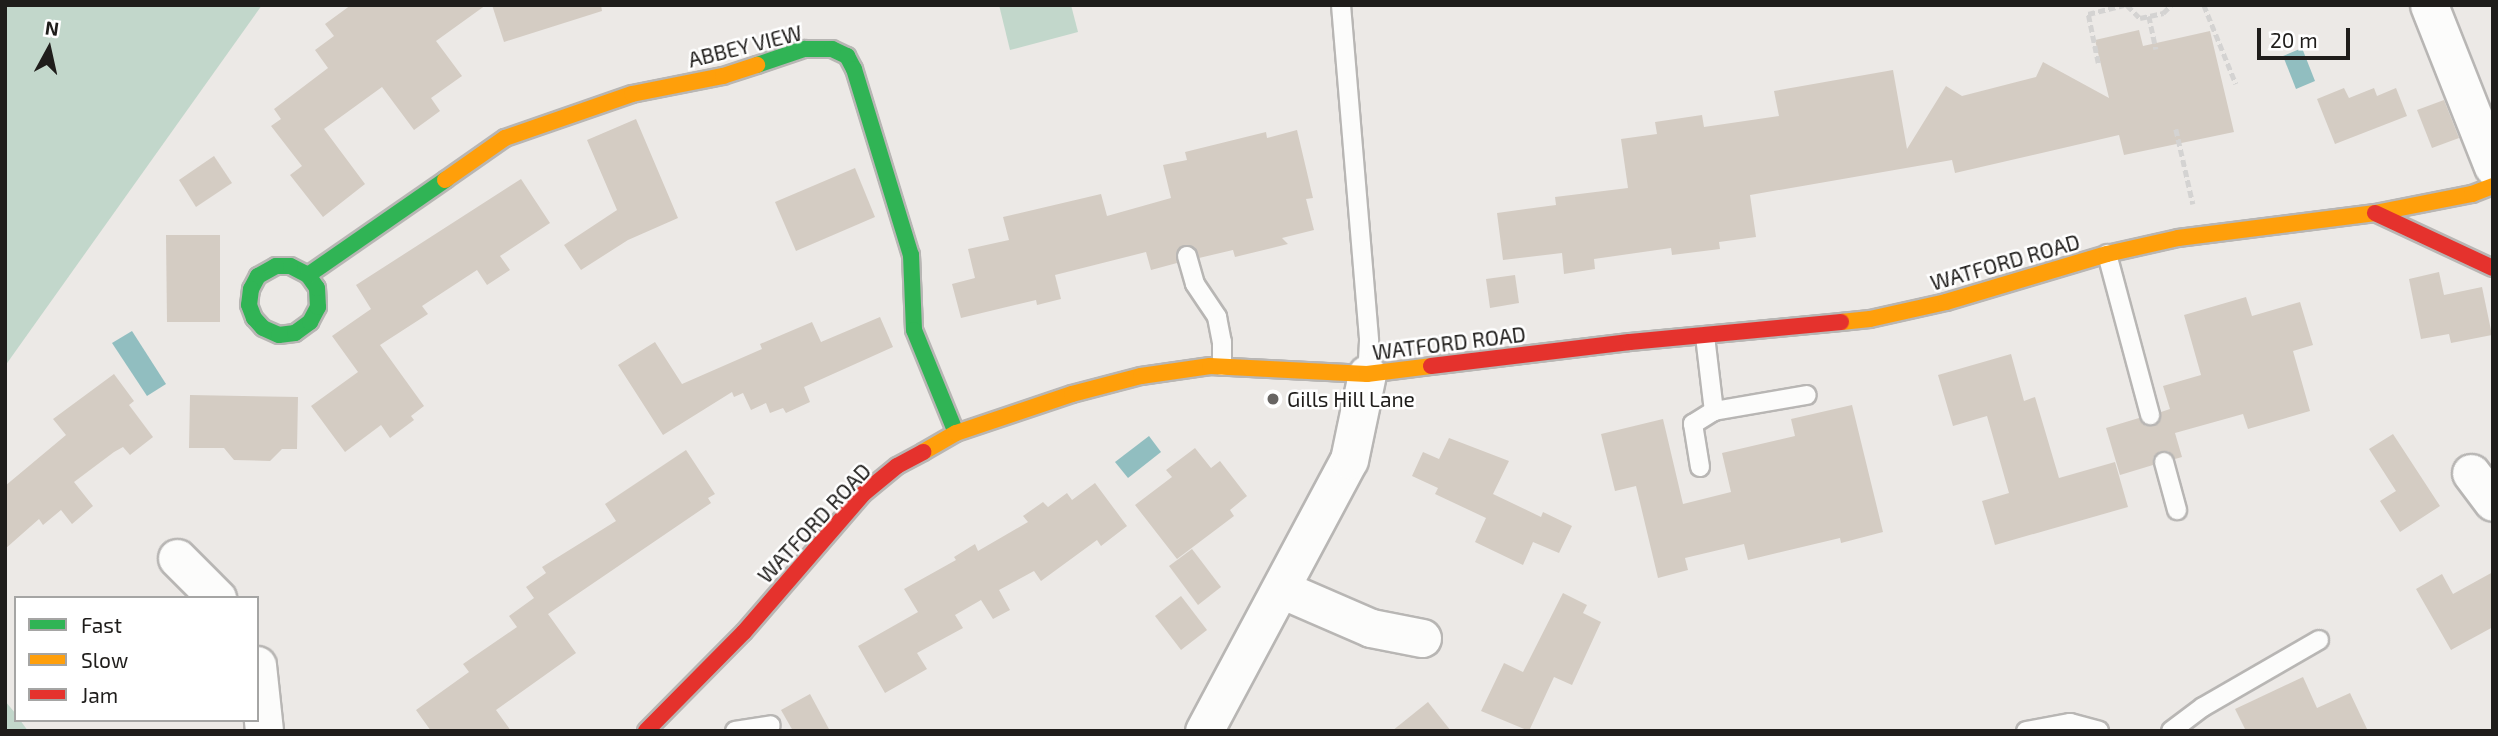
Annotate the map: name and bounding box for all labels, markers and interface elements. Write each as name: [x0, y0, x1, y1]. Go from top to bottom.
north arrow: [14, 14, 84, 84]
scale bar: [2260, 14, 2353, 58]
text: N: [44, 15, 60, 40]
street label: ABBEY VIEW: [685, 20, 805, 72]
text: 20 m: [2270, 27, 2318, 52]
street label: WATFORD ROAD: [1927, 229, 2083, 295]
street label: WATFORD ROAD: [1371, 321, 1527, 365]
place label: Gills Hill Lane: [1287, 386, 1415, 412]
marker: Gills Hill Lane: [1265, 391, 1281, 407]
street label: WATFORD ROAD: [752, 458, 876, 588]
legend: [14, 596, 259, 722]
text: Fast: [81, 612, 122, 637]
text: Slow: [81, 647, 128, 672]
text: Jam: [81, 682, 118, 707]

